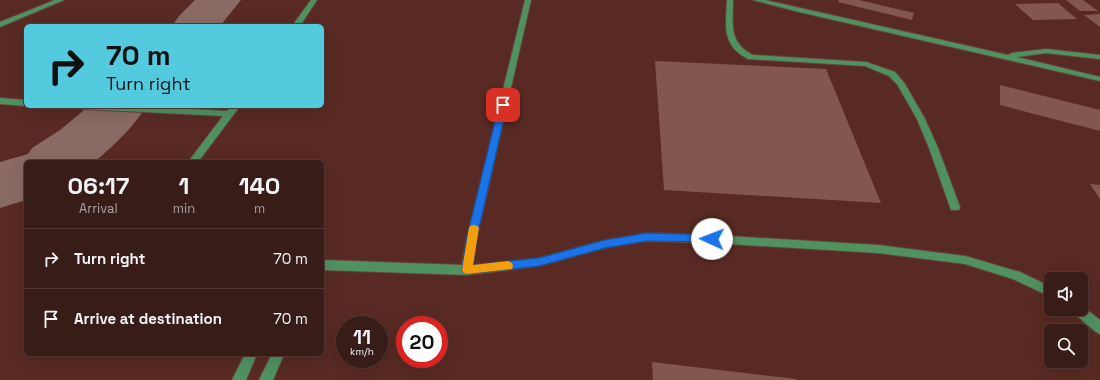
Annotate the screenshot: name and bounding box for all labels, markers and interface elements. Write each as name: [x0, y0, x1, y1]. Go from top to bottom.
text: 70 m: [106, 37, 171, 73]
icon: right: [40, 40, 92, 92]
text: Turn right: [106, 72, 190, 95]
pin: [486, 88, 520, 122]
icon: arrive: [492, 94, 514, 116]
text: 06:17: [68, 170, 129, 201]
text: 1: [179, 170, 189, 201]
text: 140: [239, 170, 280, 201]
text: Arrival: [79, 200, 118, 217]
text: min: [173, 200, 195, 217]
text: m: [254, 200, 265, 217]
position arrow: [691, 218, 733, 260]
icon: right: [40, 248, 62, 270]
text: Turn right: [74, 249, 145, 268]
text: 70 m: [273, 249, 308, 268]
map controls: [1044, 272, 1088, 368]
button: sound: [1044, 272, 1088, 316]
icon: arrive: [40, 308, 62, 330]
text: Arrive at destination: [74, 309, 222, 328]
text: 70 m: [273, 309, 308, 328]
speed limit sign: 20: [396, 316, 448, 368]
text: 11: [353, 324, 371, 350]
button: search: [1044, 324, 1088, 368]
text: km/h: [350, 345, 374, 358]

